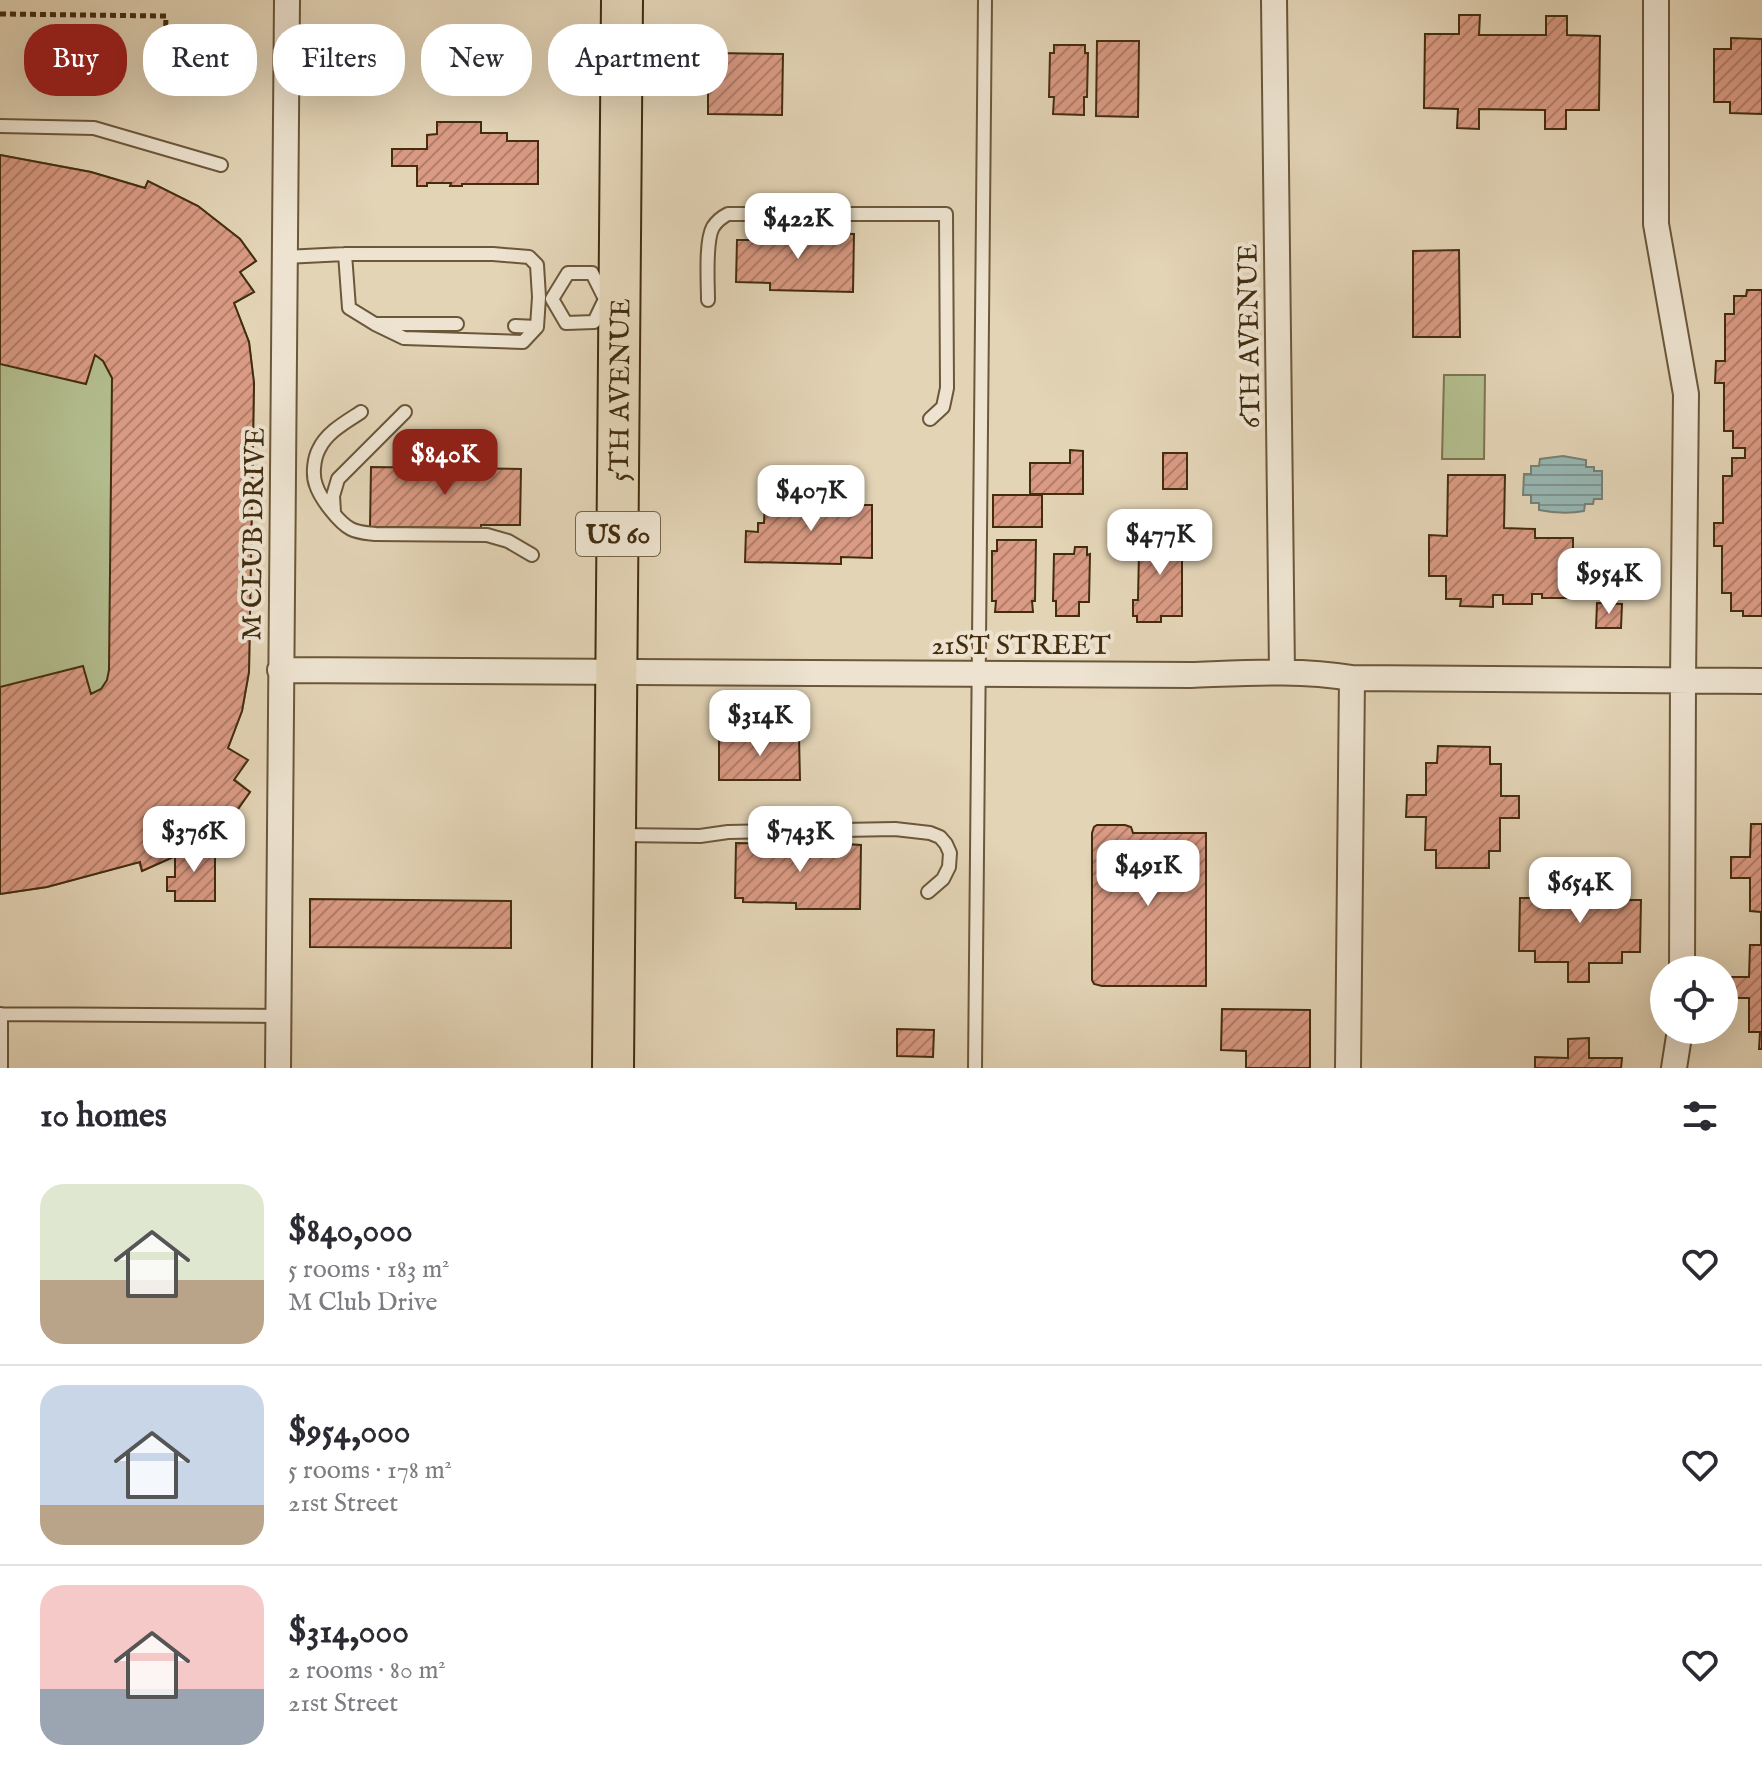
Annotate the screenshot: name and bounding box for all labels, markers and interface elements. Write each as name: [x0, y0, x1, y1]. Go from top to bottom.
chip: Buy: [24, 24, 127, 96]
chip: Rent: [143, 24, 257, 96]
chip: Filters: [273, 24, 405, 96]
chip: New: [421, 24, 532, 96]
chip: Apartment: [548, 24, 728, 96]
pin: $422K: [742, 193, 854, 261]
text: $422K: [763, 202, 833, 235]
street label: 6TH AVENUE: [1231, 243, 1270, 429]
street label: 5TH AVENUE: [603, 298, 639, 482]
street label: M CLUB DRIVE: [235, 427, 274, 641]
pin: $840K: [389, 429, 501, 497]
text: $840K: [411, 438, 479, 471]
pin: $407K: [755, 465, 867, 533]
text: $407K: [776, 474, 846, 507]
pin: $477K: [1104, 509, 1216, 577]
road number: US 60: [576, 512, 660, 556]
text: $477K: [1125, 518, 1195, 551]
pin: $954K: [1553, 548, 1665, 616]
text: $954K: [1576, 557, 1642, 590]
street label: 21ST STREET: [931, 629, 1111, 664]
pin: $314K: [704, 690, 816, 758]
text: $314K: [727, 699, 793, 732]
pin: $376K: [138, 806, 250, 874]
pin: $743K: [744, 806, 856, 874]
text: $376K: [161, 815, 227, 848]
text: $743K: [766, 815, 834, 848]
pin: $491K: [1092, 840, 1204, 908]
text: $491K: [1115, 849, 1181, 882]
pin: $654K: [1524, 857, 1636, 925]
text: $654K: [1547, 866, 1613, 899]
map controls: [1650, 956, 1738, 1044]
button: locate: [1650, 956, 1738, 1044]
icon: filters: [1678, 1094, 1722, 1138]
text: 10 homes: [40, 1095, 167, 1138]
text: $840,000: [288, 1210, 413, 1253]
icon: home: [104, 1216, 200, 1312]
icon: heart: [1678, 1242, 1722, 1286]
text: 5 rooms · 183 m²: [288, 1253, 450, 1286]
text: M Club Drive: [288, 1286, 437, 1319]
text: $954,000: [288, 1411, 411, 1454]
icon: home: [104, 1417, 200, 1513]
icon: heart: [1678, 1443, 1722, 1487]
text: 5 rooms · 178 m²: [288, 1454, 452, 1487]
text: 21st Street: [288, 1487, 398, 1520]
text: $314,000: [288, 1611, 409, 1654]
icon: home: [104, 1617, 200, 1713]
icon: heart: [1678, 1643, 1722, 1687]
text: 2 rooms · 80 m²: [288, 1654, 446, 1687]
text: 21st Street: [288, 1687, 398, 1720]

